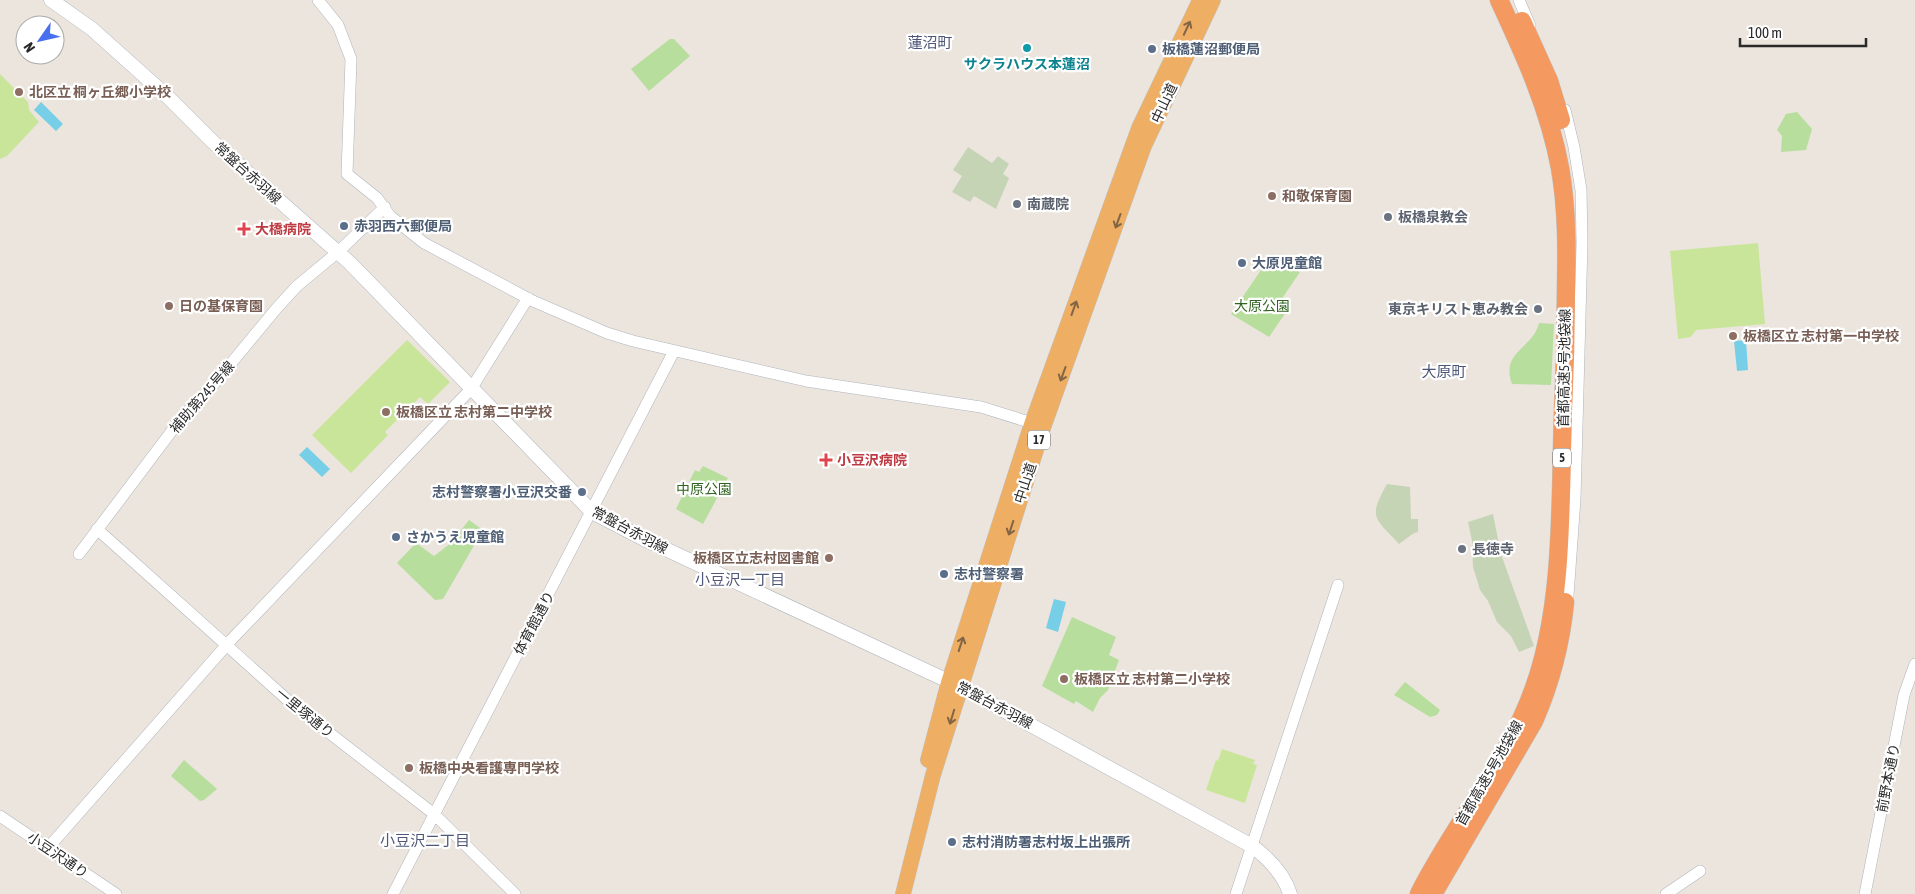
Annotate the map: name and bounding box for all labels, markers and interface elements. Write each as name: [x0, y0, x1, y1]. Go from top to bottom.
north arrow: [15, 15, 65, 65]
scale bar: [1740, 15, 1866, 47]
one-way arrow: [1183, 21, 1192, 36]
text: 100 m: [1748, 24, 1782, 41]
district label: 蓮沼町: [907, 34, 953, 51]
text: N: [20, 39, 38, 55]
place label: 板橋蓮沼郵便局: [1162, 41, 1260, 57]
marker: サクラハウス本蓮沼: [1021, 42, 1033, 54]
marker: 板橋蓮沼郵便局: [1146, 43, 1158, 55]
place label: サクラハウス本蓮沼: [964, 56, 1090, 72]
street label: 中山道: [1148, 81, 1180, 125]
place label: 北区立 桐ヶ丘郷小学校: [29, 84, 171, 100]
marker: 北区立 桐ヶ丘郷小学校: [13, 86, 25, 98]
street label: 常盤台赤羽線: [211, 139, 285, 207]
place label: 和敬保育園: [1282, 188, 1352, 204]
marker: 和敬保育園: [1266, 190, 1278, 202]
place label: 南蔵院: [1027, 196, 1069, 212]
marker: 南蔵院: [1011, 198, 1023, 210]
place label: 板橋泉教会: [1398, 209, 1468, 225]
marker: 板橋泉教会: [1382, 211, 1394, 223]
one-way arrow: [1113, 213, 1122, 228]
place label: 赤羽西六郵便局: [354, 218, 452, 234]
marker: 赤羽西六郵便局: [338, 220, 350, 232]
place label: 大橋病院: [255, 221, 311, 237]
marker: 大橋病院: [237, 222, 251, 236]
place label: 大原児童館: [1252, 255, 1322, 271]
marker: 大原児童館: [1236, 257, 1248, 269]
place label: 日の基保育園: [179, 298, 263, 314]
park label: 大原公園: [1234, 298, 1290, 314]
marker: 日の基保育園: [163, 300, 175, 312]
one-way arrow: [1070, 301, 1079, 316]
place label: 東京キリスト恵み教会: [1388, 301, 1528, 317]
marker: 東京キリスト恵み教会: [1532, 303, 1544, 315]
street label: 首都高速5号池袋線: [1555, 309, 1573, 427]
place label: 板橋区立 志村第一中学校: [1743, 328, 1899, 344]
marker: 板橋区立 志村第一中学校: [1727, 330, 1739, 342]
street label: 補助第245号線: [167, 358, 237, 436]
district label: 大原町: [1421, 363, 1467, 380]
one-way arrow: [1058, 366, 1067, 381]
place label: 板橋区立 志村第二中学校: [396, 404, 552, 420]
marker: 板橋区立 志村第二中学校: [380, 406, 392, 418]
road number: 17: [1028, 430, 1050, 450]
road number: 5: [1553, 448, 1571, 468]
place label: 小豆沢病院: [837, 452, 907, 468]
marker: 小豆沢病院: [819, 453, 833, 467]
street label: 中山道: [1011, 461, 1039, 505]
park label: 中原公園: [676, 481, 732, 497]
place label: 志村警察署小豆沢交番: [432, 484, 572, 500]
marker: 志村警察署小豆沢交番: [576, 486, 588, 498]
street label: 常盤台赤羽線: [589, 503, 671, 557]
one-way arrow: [1005, 520, 1015, 536]
place label: さかうえ児童館: [406, 529, 504, 545]
marker: さかうえ児童館: [390, 531, 402, 543]
place label: 長徳寺: [1472, 541, 1514, 557]
marker: 長徳寺: [1456, 543, 1468, 555]
place label: 板橋区立志村図書館: [693, 550, 819, 566]
marker: 板橋区立志村図書館: [823, 552, 835, 564]
place label: 志村警察署: [954, 566, 1024, 582]
marker: 志村警察署: [938, 568, 950, 580]
district label: 小豆沢一丁目: [695, 571, 785, 588]
street label: 体育館通り: [511, 588, 557, 658]
one-way arrow: [956, 637, 966, 653]
place label: 板橋区立 志村第二小学校: [1074, 671, 1230, 687]
marker: 板橋区立 志村第二小学校: [1058, 673, 1070, 685]
street label: 常盤台赤羽線: [954, 678, 1036, 732]
street label: 一里塚通り: [273, 685, 337, 741]
one-way arrow: [946, 708, 956, 724]
street label: 首都高速5号池袋線: [1452, 718, 1526, 828]
street label: 前野本通り: [1873, 742, 1903, 814]
place label: 板橋中央看護専門学校: [419, 760, 559, 776]
marker: 板橋中央看護専門学校: [403, 762, 415, 774]
street label: 小豆沢通り: [25, 829, 91, 881]
district label: 小豆沢二丁目: [380, 832, 470, 849]
place label: 志村消防署志村坂上出張所: [962, 834, 1130, 850]
marker: 志村消防署志村坂上出張所: [946, 836, 958, 848]

